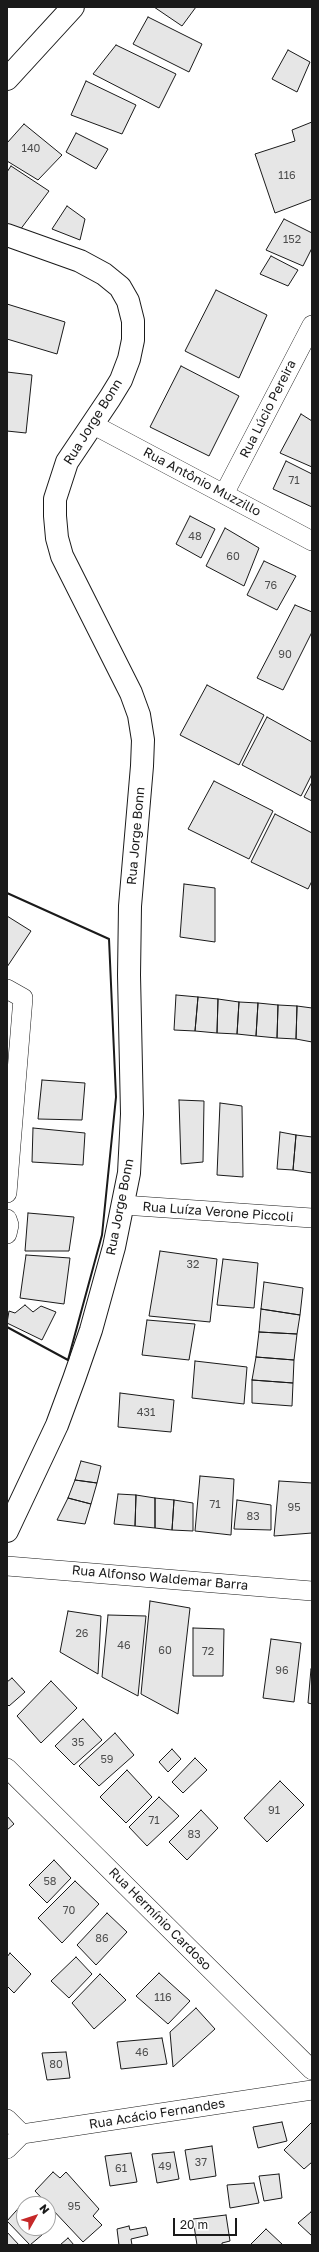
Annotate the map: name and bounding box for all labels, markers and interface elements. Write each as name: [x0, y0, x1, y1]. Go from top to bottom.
house number: 140: [22, 142, 40, 156]
house number: 116: [278, 169, 296, 183]
house number: 152: [283, 233, 301, 247]
street label: Rua Lúcio Pereira: [237, 357, 299, 461]
street label: Rua Jorge Bonn: [60, 376, 126, 468]
street label: Rua Antônio Muzzillo: [140, 444, 264, 520]
house number: 71: [288, 474, 300, 488]
house number: 48: [188, 530, 202, 544]
house number: 60: [226, 550, 240, 564]
house number: 76: [265, 579, 277, 593]
house number: 90: [278, 648, 292, 662]
street label: Rua Jorge Bonn: [124, 786, 148, 886]
street label: Rua Jorge Bonn: [103, 1157, 137, 1257]
street label: Rua Luíza Verone Piccoli: [142, 1199, 294, 1225]
house number: 32: [187, 1258, 199, 1272]
house number: 431: [137, 1406, 155, 1420]
house number: 71: [209, 1498, 221, 1512]
house number: 95: [287, 1501, 301, 1515]
house number: 83: [246, 1510, 260, 1524]
street label: Rua Alfonso Waldemar Barra: [71, 1563, 249, 1593]
house number: 26: [75, 1627, 89, 1641]
house number: 46: [117, 1639, 131, 1653]
house number: 60: [158, 1644, 172, 1658]
house number: 72: [202, 1645, 214, 1659]
house number: 96: [275, 1664, 289, 1678]
house number: 35: [72, 1736, 84, 1750]
house number: 59: [100, 1753, 114, 1767]
house number: 91: [268, 1804, 280, 1818]
house number: 71: [148, 1814, 160, 1828]
house number: 83: [187, 1828, 201, 1842]
street label: Rua Hermínio Cardoso: [105, 1864, 215, 1974]
house number: 58: [43, 1875, 57, 1889]
house number: 70: [63, 1904, 75, 1918]
house number: 86: [95, 1932, 109, 1946]
house number: 116: [154, 1991, 172, 2005]
house number: 46: [135, 2046, 149, 2060]
house number: 80: [49, 2058, 63, 2072]
street label: Rua Acácio Fernandes: [88, 2096, 226, 2132]
house number: 37: [195, 2156, 207, 2170]
house number: 49: [158, 2160, 172, 2174]
house number: 61: [115, 2162, 127, 2176]
north arrow: [16, 2196, 56, 2236]
house number: 95: [67, 2200, 81, 2214]
text: N: [37, 2201, 53, 2216]
scale bar: [175, 2210, 239, 2236]
text: 20 m: [180, 2217, 208, 2232]

